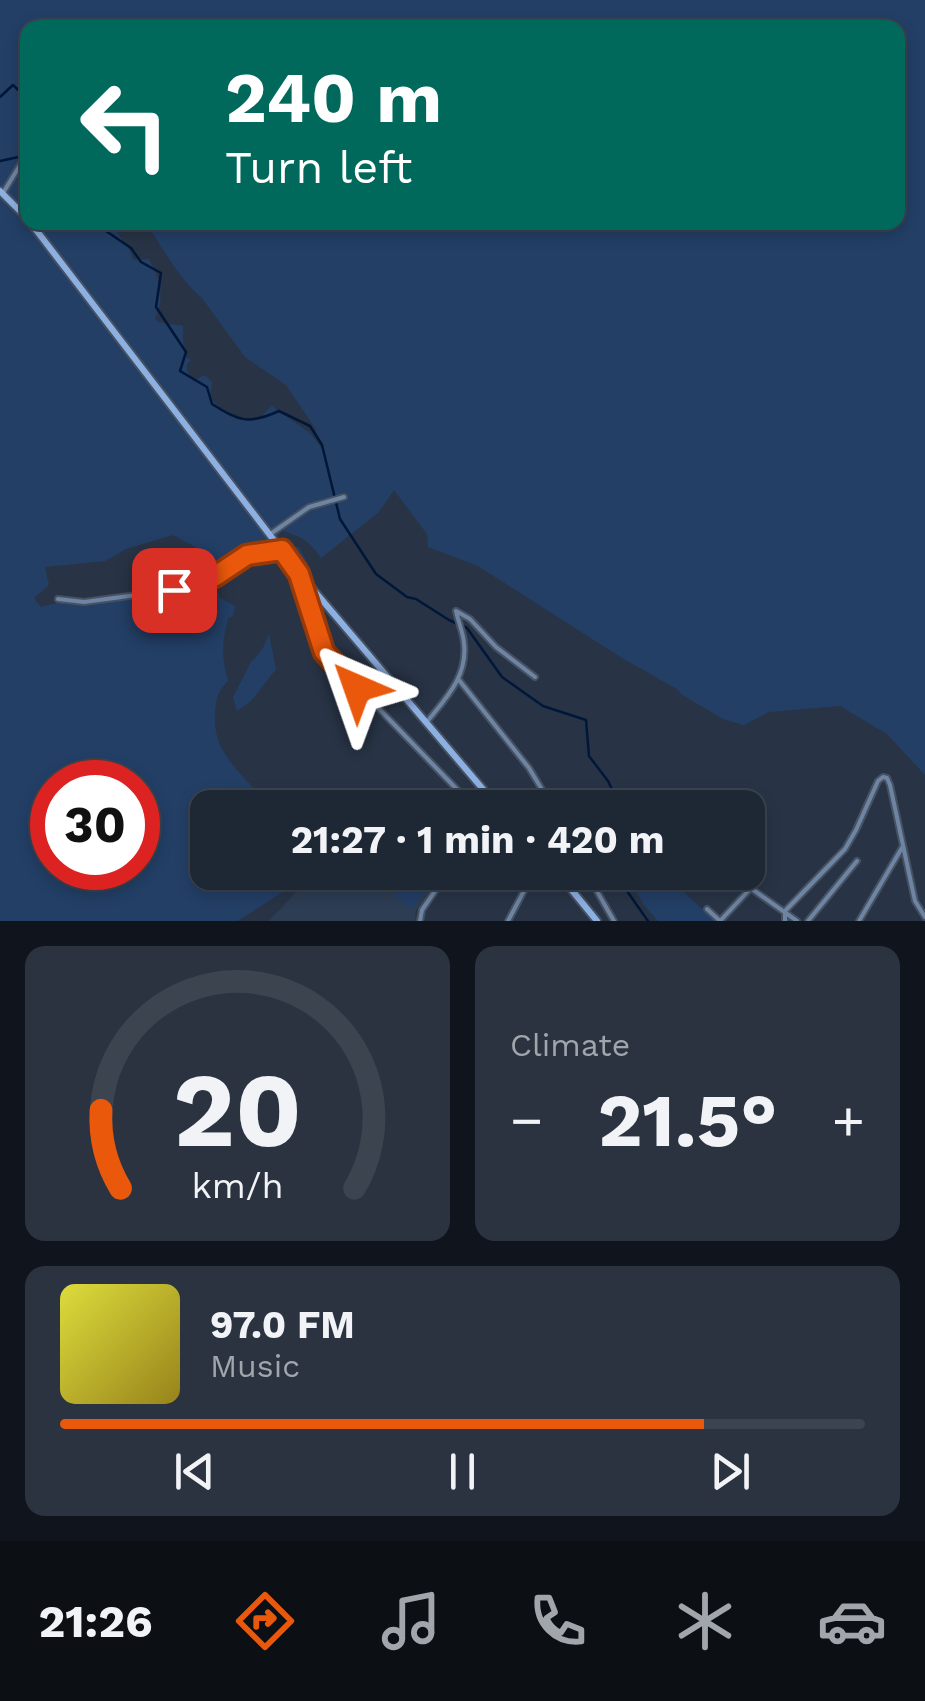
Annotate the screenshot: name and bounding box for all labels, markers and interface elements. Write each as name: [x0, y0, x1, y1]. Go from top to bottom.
text: 240 m: [225, 57, 442, 139]
icon: left: [60, 60, 190, 190]
text: Turn left: [225, 141, 412, 194]
pin: [132, 548, 217, 633]
icon: arrive: [147, 563, 202, 618]
position arrow: [305, 636, 409, 740]
speed limit sign: 30: [30, 760, 160, 890]
text: 21:27 · 1 min · 420 m: [290, 818, 665, 862]
text: Climate: [510, 1026, 630, 1064]
text: 20: [173, 1049, 302, 1171]
text: 21.5°: [598, 1076, 777, 1164]
text: −: [510, 1088, 543, 1152]
text: +: [832, 1088, 865, 1152]
text: km/h: [191, 1165, 284, 1207]
text: 97.0 FM: [210, 1303, 355, 1347]
text: Music: [210, 1347, 300, 1385]
icon: previous: [167, 1444, 222, 1499]
icon: pause: [435, 1444, 490, 1499]
icon: next: [703, 1444, 758, 1499]
icon: directions: [230, 1586, 300, 1656]
icon: music: [376, 1586, 446, 1656]
icon: phone: [523, 1586, 593, 1656]
icon: climate: [670, 1586, 740, 1656]
icon: car: [817, 1586, 887, 1656]
text: 21:26: [38, 1595, 153, 1648]

